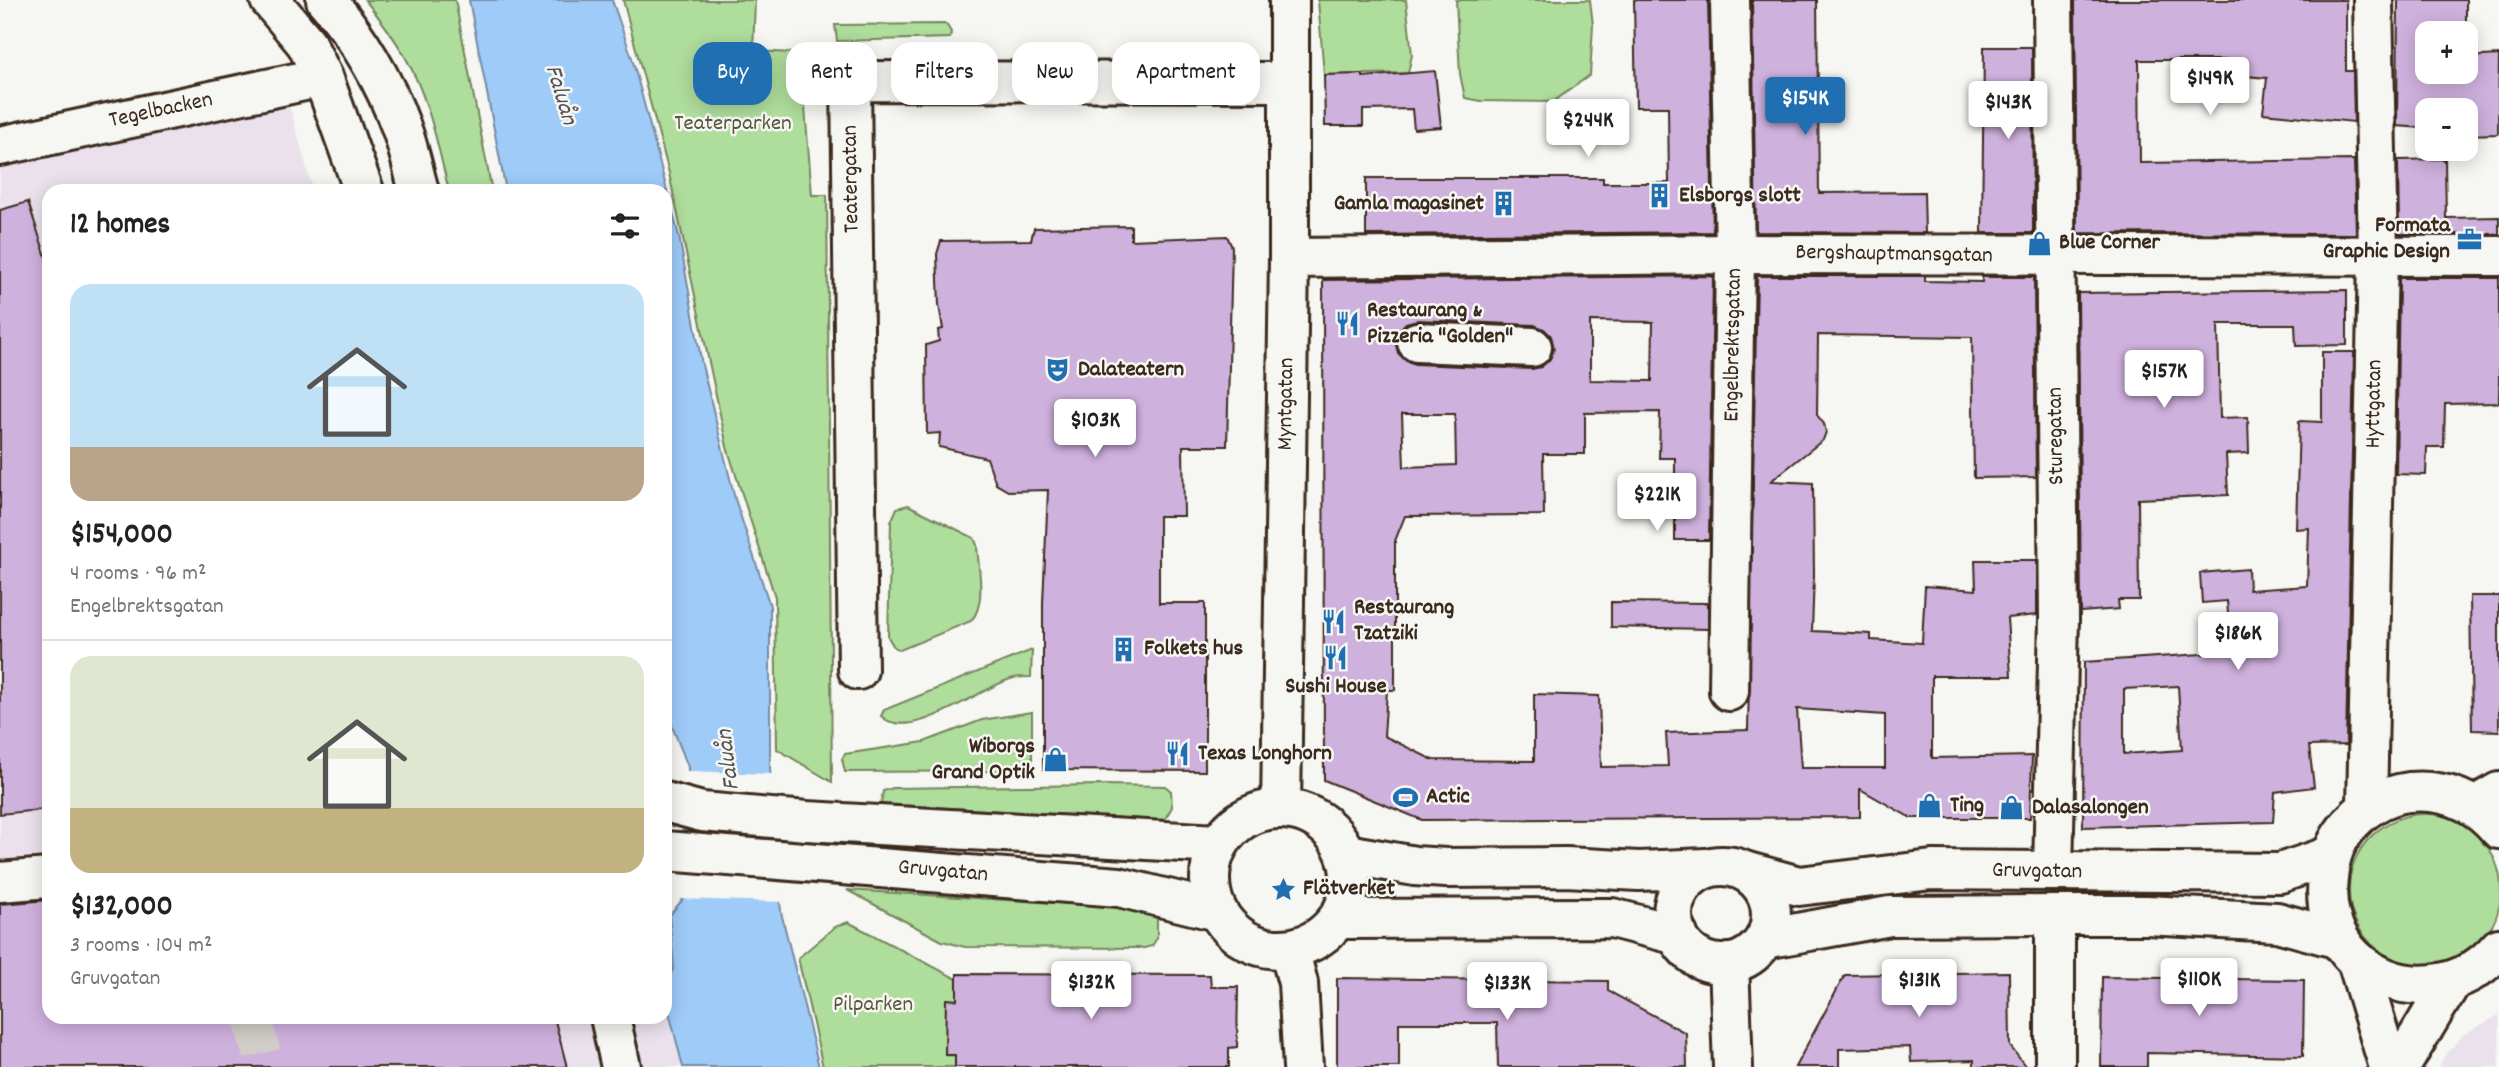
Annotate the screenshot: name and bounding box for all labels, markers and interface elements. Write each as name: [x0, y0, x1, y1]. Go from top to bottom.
map controls: [2415, 21, 2478, 161]
button: +: [2415, 21, 2478, 84]
chip: Buy: [693, 42, 772, 105]
chip: Rent: [786, 42, 877, 105]
chip: Filters: [891, 42, 998, 105]
chip: New: [1012, 42, 1098, 105]
chip: Apartment: [1112, 42, 1260, 105]
pin: $149K: [2161, 58, 2259, 117]
water label: Faluån: [535, 61, 585, 130]
text: $149K: [2186, 63, 2234, 96]
pin: $154K: [1756, 78, 1854, 137]
pin: $143K: [1959, 82, 2057, 141]
text: $154K: [1781, 83, 1829, 116]
street label: Tegelbacken: [106, 84, 216, 138]
text: $143K: [1984, 87, 2032, 120]
button: −: [2415, 98, 2478, 161]
pin: $244K: [1539, 100, 1637, 159]
text: $244K: [1562, 105, 1614, 138]
park label: Teaterparken: [674, 108, 792, 141]
street label: Teatergatan: [835, 125, 869, 233]
place label: Elsborgs slott: [1679, 180, 1801, 213]
building icon: Elsborgs slott: [1645, 182, 1673, 210]
place label: Gamla magasinet: [1334, 188, 1485, 221]
building icon: Gamla magasinet: [1490, 190, 1518, 218]
text: 12 homes: [70, 205, 170, 248]
icon: filters: [606, 207, 644, 245]
place label: Formata Graphic Design: [2323, 210, 2451, 269]
office icon: Formata Graphic Design: [2456, 225, 2484, 253]
place label: Blue Corner: [2059, 227, 2161, 260]
shop icon: Blue Corner: [2025, 229, 2053, 257]
street label: Bergshauptmansgatan: [1795, 237, 1993, 273]
street label: Engelbrektsgatan: [1716, 268, 1752, 422]
place label: Restaurang & Pizzeria "Golden": [1367, 295, 1513, 354]
restaurant icon: Restaurang & Pizzeria "Golden": [1333, 310, 1361, 338]
icon: home: [294, 329, 420, 455]
pin: $157K: [2115, 350, 2213, 410]
place label: Dalateatern: [1078, 354, 1184, 387]
theatre icon: Dalateatern: [1044, 356, 1072, 384]
text: $157K: [2141, 356, 2187, 389]
street label: Myntgatan: [1270, 357, 1304, 451]
street label: Hyttgatan: [2358, 359, 2392, 449]
street label: Sturegatan: [2040, 387, 2074, 485]
pin: $103K: [1046, 400, 1144, 459]
text: $103K: [1070, 405, 1120, 438]
pin: $221K: [1608, 474, 1706, 533]
text: $221K: [1633, 479, 1681, 512]
text: $154,000: [70, 515, 173, 558]
text: 4 rooms · 96 m²: [70, 558, 206, 591]
text: Engelbrektsgatan: [70, 591, 224, 624]
place label: Restaurang Tzatziki: [1354, 592, 1454, 651]
restaurant icon: Restaurang Tzatziki: [1320, 607, 1348, 635]
pin: $186K: [2189, 612, 2287, 672]
text: $186K: [2214, 618, 2262, 651]
place label: Folkets hus: [1144, 633, 1243, 666]
building icon: Folkets hus: [1110, 635, 1138, 663]
restaurant icon: Sushi House: [1322, 643, 1350, 671]
place label: Sushi House: [1285, 671, 1387, 704]
icon: home: [294, 701, 420, 827]
water label: Faluån: [708, 727, 750, 792]
place label: Wiborgs Grand Optik: [931, 731, 1036, 790]
place label: Texas Longhorn: [1198, 738, 1332, 771]
restaurant icon: Texas Longhorn: [1164, 740, 1192, 768]
shop icon: Wiborgs Grand Optik: [1041, 746, 1069, 774]
place label: Actic: [1426, 781, 1470, 814]
sports icon: Actic: [1392, 783, 1420, 811]
place label: Ting: [1950, 790, 1984, 823]
shop icon: Ting: [1916, 792, 1944, 820]
place label: Dalasalongen: [2032, 792, 2149, 825]
shop icon: Dalasalongen: [1998, 794, 2026, 822]
street label: Gruvgatan: [897, 852, 989, 892]
street label: Gruvgatan: [1992, 855, 2082, 889]
place label: Flätverket: [1303, 873, 1395, 906]
place icon: Flätverket: [1269, 875, 1297, 903]
text: $132,000: [70, 887, 173, 930]
text: 3 rooms · 104 m²: [70, 930, 212, 963]
pin: $110K: [2150, 958, 2248, 1018]
pin: $131K: [1870, 960, 1968, 1019]
pin: $132K: [1042, 962, 1140, 1021]
pin: $133K: [1458, 962, 1556, 1022]
text: Gruvgatan: [70, 963, 160, 996]
text: $110K: [2177, 964, 2221, 997]
text: $131K: [1898, 965, 1940, 998]
text: $132K: [1067, 967, 1115, 1000]
text: $133K: [1483, 968, 1531, 1001]
park label: Pilparken: [833, 989, 913, 1022]

